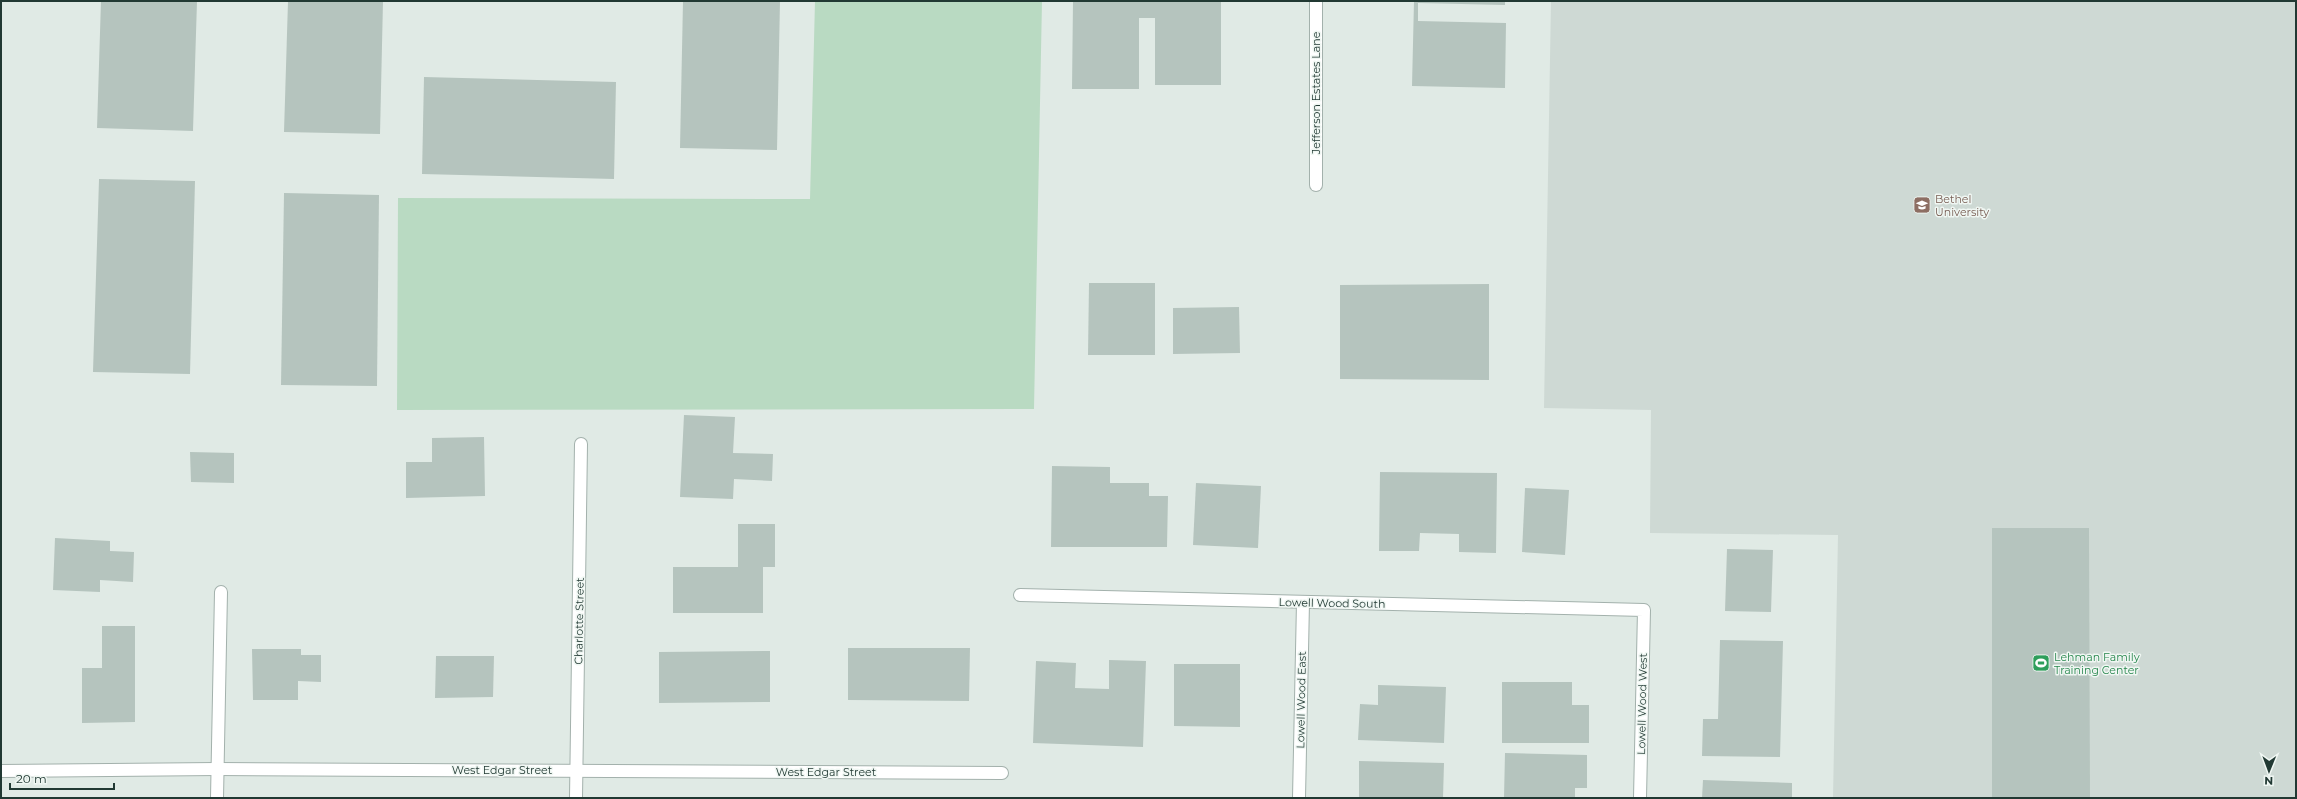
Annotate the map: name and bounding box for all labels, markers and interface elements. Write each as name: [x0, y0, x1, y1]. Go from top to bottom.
street label: Jefferson Estates Lane: [1309, 31, 1323, 155]
place label: Bethel University: [1935, 192, 1989, 219]
school or university icon: Bethel University: [1912, 195, 1932, 215]
street label: Charlotte Street: [571, 577, 587, 665]
street label: Lowell Wood South: [1278, 595, 1386, 611]
place label: Lehman Family Training Center: [2054, 650, 2140, 677]
street label: Lowell Wood East: [1293, 651, 1309, 749]
street label: Lowell Wood West: [1634, 652, 1650, 755]
sports icon: Lehman Family Training Center: [2031, 653, 2051, 673]
north arrow: [2249, 751, 2289, 791]
street label: West Edgar Street: [452, 763, 553, 777]
scale bar: [10, 765, 114, 791]
street label: West Edgar Street: [776, 765, 877, 779]
text: 20 m: [16, 771, 47, 786]
text: N: [2264, 774, 2273, 788]

